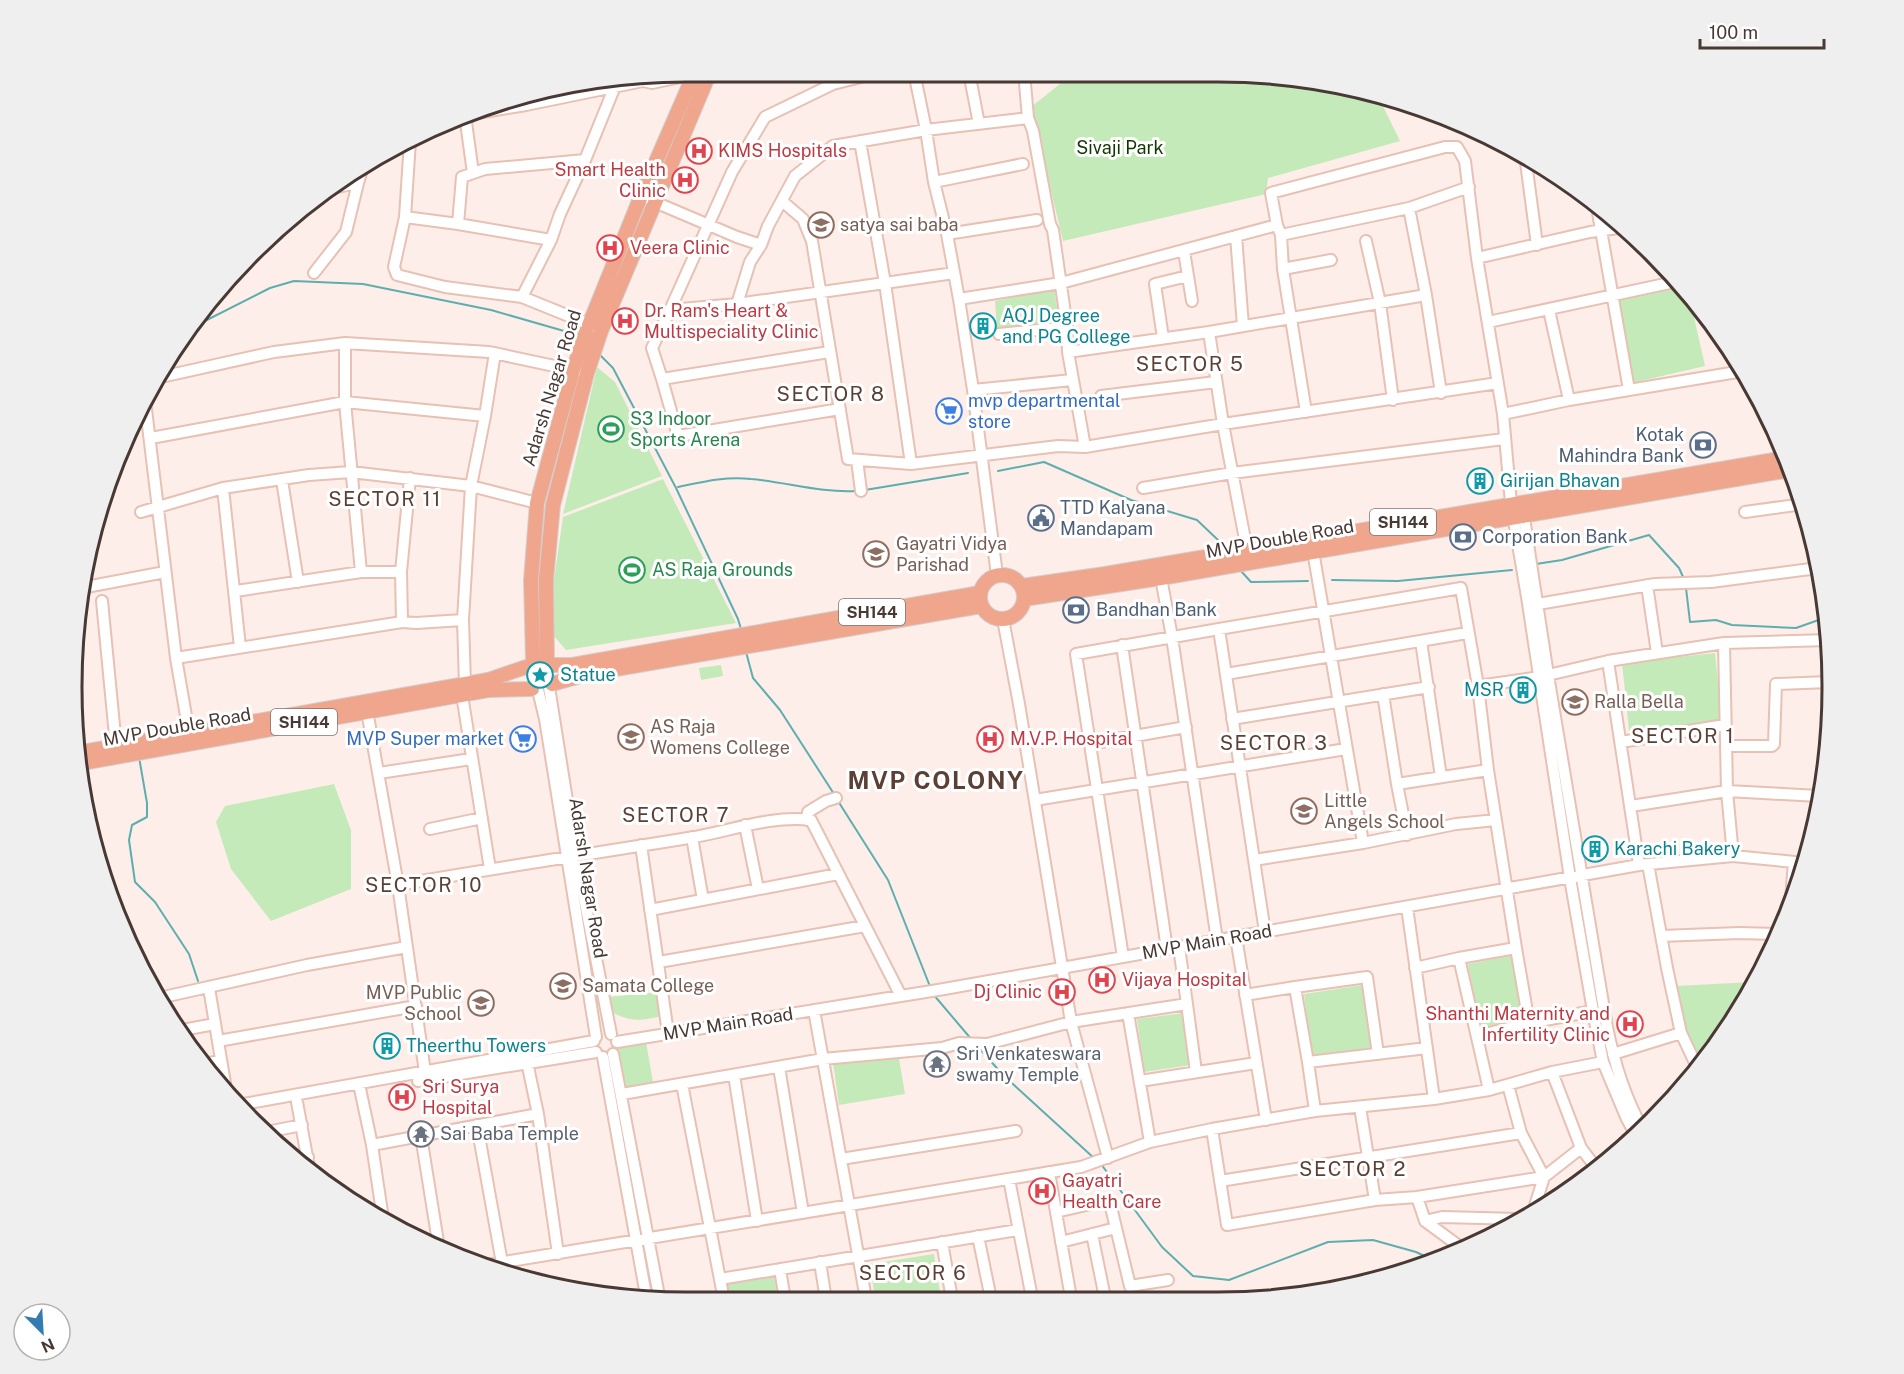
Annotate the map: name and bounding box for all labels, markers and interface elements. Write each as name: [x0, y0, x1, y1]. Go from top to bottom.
scale bar: [1700, 12, 1824, 50]
text: 100 m: [1709, 22, 1758, 43]
hospital icon: KIMS Hospitals: [684, 136, 714, 166]
park label: Sivaji Park: [1076, 137, 1164, 158]
place label: KIMS Hospitals: [718, 140, 847, 161]
place label: Smart Health Clinic: [554, 159, 666, 201]
hospital icon: Smart Health Clinic: [670, 165, 700, 195]
school or university icon: satya sai baba: [806, 210, 836, 240]
place label: satya sai baba: [840, 214, 959, 235]
hospital icon: Veera Clinic: [595, 233, 625, 263]
place label: Veera Clinic: [630, 237, 730, 258]
place label: Dr. Ram's Heart & Multispeciality Clinic: [644, 300, 819, 342]
place label: AQJ Degree and PG College: [1002, 305, 1131, 347]
hospital icon: Dr. Ram's Heart & Multispeciality Clinic: [610, 306, 640, 336]
street label: Adarsh Nagar Road: [518, 307, 585, 469]
building icon: AQJ Degree and PG College: [968, 311, 998, 341]
district label: SECTOR 5: [1136, 352, 1244, 376]
district label: SECTOR 8: [777, 382, 885, 406]
place label: mvp departmental store: [968, 390, 1120, 432]
supermarket icon: mvp departmental store: [934, 396, 964, 426]
place label: S3 Indoor Sports Arena: [630, 408, 740, 450]
sports icon: S3 Indoor Sports Arena: [596, 414, 626, 444]
place label: Kotak Mahindra Bank: [1558, 424, 1684, 466]
bank icon: Kotak Mahindra Bank: [1688, 430, 1718, 460]
building icon: Girijan Bhavan: [1465, 466, 1495, 496]
place label: Girijan Bhavan: [1500, 470, 1620, 491]
district label: SECTOR 11: [328, 487, 442, 511]
place label: TTD Kalyana Mandapam: [1060, 497, 1166, 539]
public building icon: TTD Kalyana Mandapam: [1026, 503, 1056, 533]
road number: SH144: [1370, 509, 1436, 535]
street label: MVP Double Road: [1204, 515, 1356, 562]
bank icon: Corporation Bank: [1448, 522, 1478, 552]
place label: Corporation Bank: [1482, 526, 1628, 547]
place label: Gayatri Vidya Parishad: [896, 533, 1007, 575]
school or university icon: Gayatri Vidya Parishad: [861, 539, 891, 569]
sports icon: AS Raja Grounds: [617, 555, 647, 585]
place label: AS Raja Grounds: [652, 559, 793, 580]
bank icon: Bandhan Bank: [1061, 595, 1091, 625]
road number: SH144: [839, 599, 905, 625]
place label: Bandhan Bank: [1096, 599, 1217, 620]
place icon: Statue: [525, 660, 555, 690]
place label: Statue: [560, 664, 616, 685]
building icon: MSR: [1508, 675, 1538, 705]
place label: MSR: [1464, 679, 1504, 700]
school or university icon: Ralla Bella: [1560, 687, 1590, 717]
place label: Ralla Bella: [1594, 691, 1684, 712]
street label: MVP Double Road: [101, 703, 253, 750]
road number: SH144: [271, 709, 337, 735]
place label: AS Raja Womens College: [650, 716, 790, 758]
school or university icon: AS Raja Womens College: [616, 722, 646, 752]
supermarket icon: MVP Super market: [508, 724, 538, 754]
hospital icon: M.V.P. Hospital: [975, 724, 1005, 754]
district label: SECTOR 1: [1631, 724, 1735, 748]
place label: MVP Super market: [346, 728, 504, 749]
place label: M.V.P. Hospital: [1010, 728, 1133, 749]
district label: SECTOR 3: [1220, 731, 1328, 755]
district label: MVP COLONY: [848, 766, 1024, 794]
place label: Little Angels School: [1324, 790, 1445, 832]
street label: Adarsh Nagar Road: [565, 796, 612, 960]
school or university icon: Little Angels School: [1289, 796, 1319, 826]
district label: SECTOR 7: [622, 803, 730, 827]
building icon: Karachi Bakery: [1580, 834, 1610, 864]
place label: Karachi Bakery: [1614, 838, 1741, 859]
district label: SECTOR 10: [365, 873, 483, 897]
street label: MVP Main Road: [1140, 920, 1274, 963]
hospital icon: Vijaya Hospital: [1087, 965, 1117, 995]
place label: Vijaya Hospital: [1122, 969, 1247, 990]
school or university icon: Samata College: [548, 971, 578, 1001]
place label: Samata College: [582, 975, 714, 996]
hospital icon: Dj Clinic: [1047, 977, 1077, 1007]
place label: Dj Clinic: [973, 981, 1042, 1002]
place label: MVP Public School: [366, 982, 462, 1024]
school or university icon: MVP Public School: [466, 988, 496, 1018]
street label: MVP Main Road: [661, 1003, 795, 1044]
place label: Shanthi Maternity and Infertility Clinic: [1425, 1003, 1610, 1045]
hospital icon: Shanthi Maternity and Infertility Clinic: [1615, 1009, 1645, 1039]
building icon: Theerthu Towers: [372, 1031, 402, 1061]
place label: Theerthu Towers: [406, 1035, 546, 1056]
place label: Sri Venkateswara swamy Temple: [956, 1043, 1101, 1085]
temple icon: Sri Venkateswara swamy Temple: [922, 1049, 952, 1079]
place label: Sri Surya Hospital: [422, 1076, 499, 1118]
hospital icon: Sri Surya Hospital: [387, 1082, 417, 1112]
temple icon: Sai Baba Temple: [406, 1119, 436, 1149]
place label: Sai Baba Temple: [440, 1123, 579, 1144]
district label: SECTOR 2: [1299, 1157, 1407, 1181]
place label: Gayatri Health Care: [1062, 1170, 1162, 1212]
hospital icon: Gayatri Health Care: [1027, 1176, 1057, 1206]
district label: SECTOR 6: [859, 1261, 967, 1285]
north arrow: [12, 1302, 72, 1362]
text: N: [38, 1334, 57, 1356]

